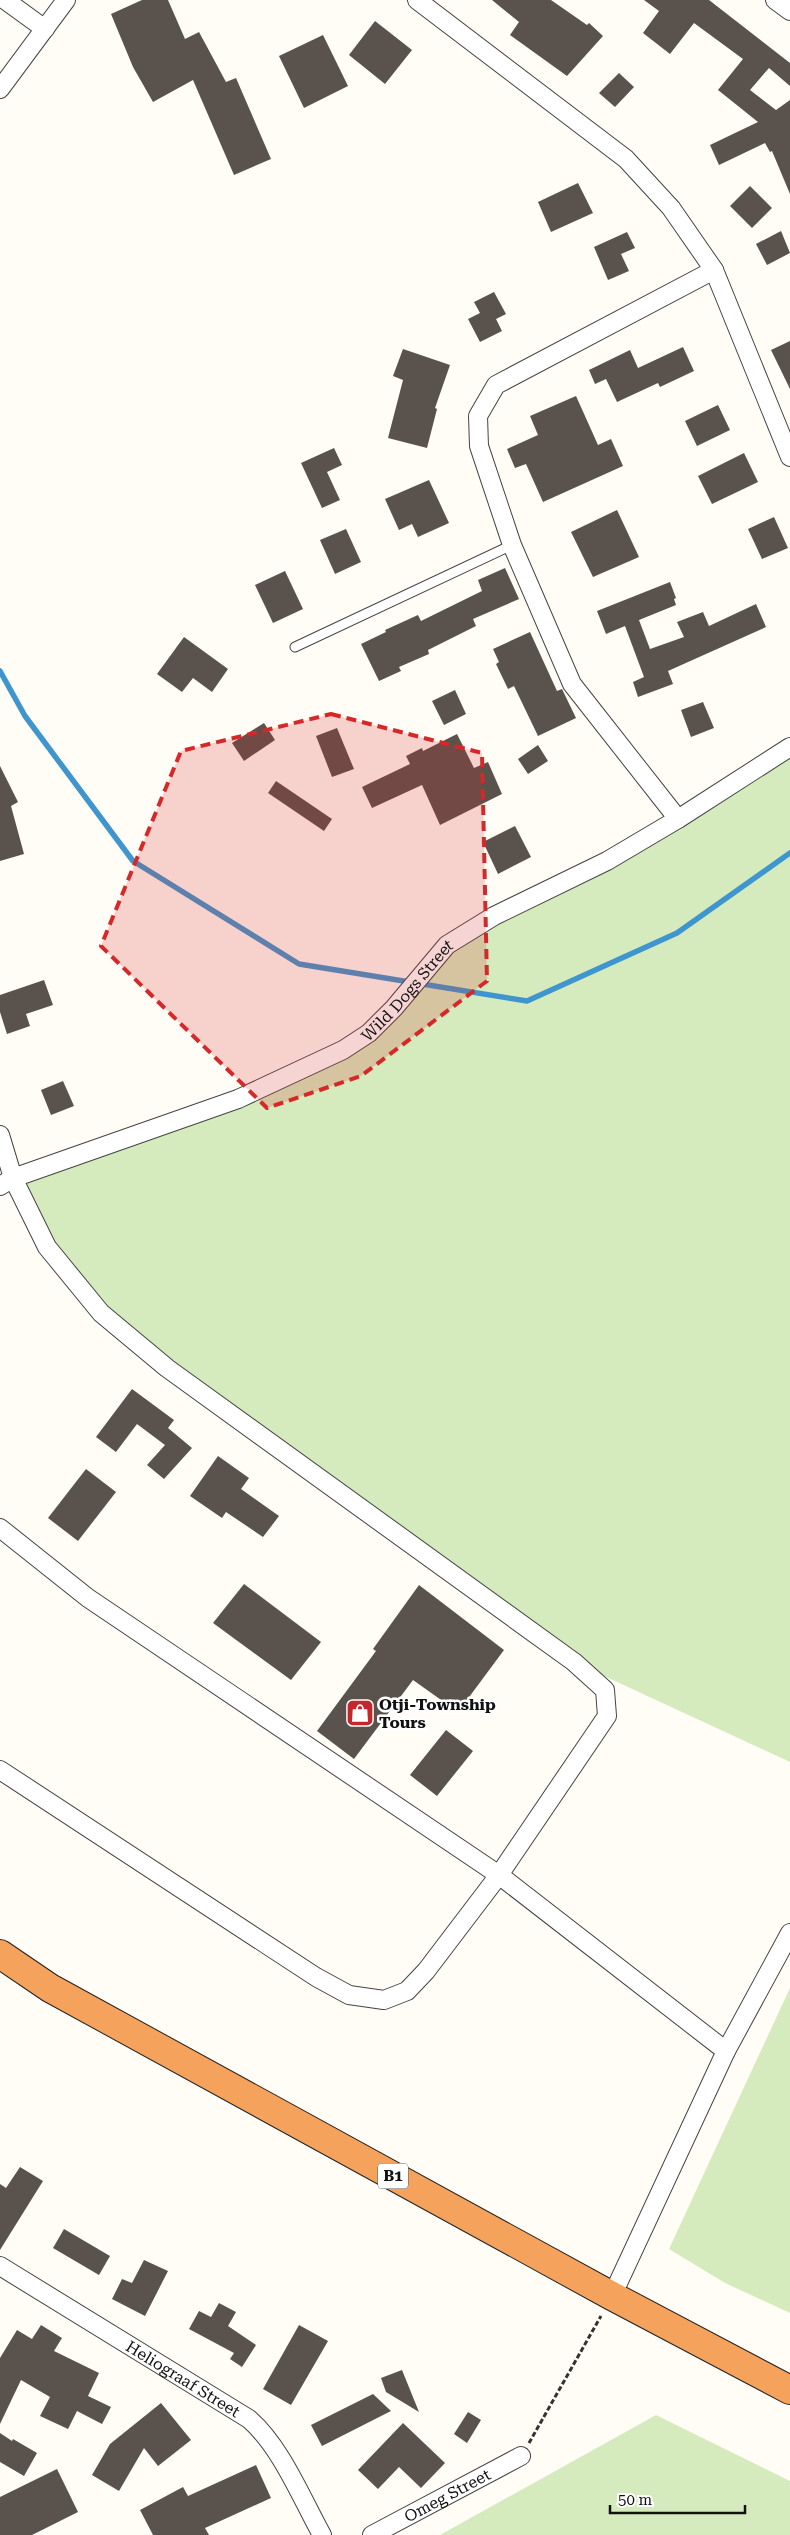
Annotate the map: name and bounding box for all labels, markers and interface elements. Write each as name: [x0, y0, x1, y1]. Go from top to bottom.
street label: Wild Dogs Street: [357, 935, 456, 1045]
place label: Otji-Township Tours: [379, 1695, 496, 1732]
shop icon: Otji-Township Tours: [345, 1698, 375, 1728]
road number: B1: [378, 2164, 408, 2188]
street label: Heliograaf Street: [123, 2336, 244, 2421]
street label: Omeg Street: [401, 2464, 494, 2526]
scale bar: [610, 2482, 745, 2514]
text: 50 m: [618, 2491, 653, 2509]

